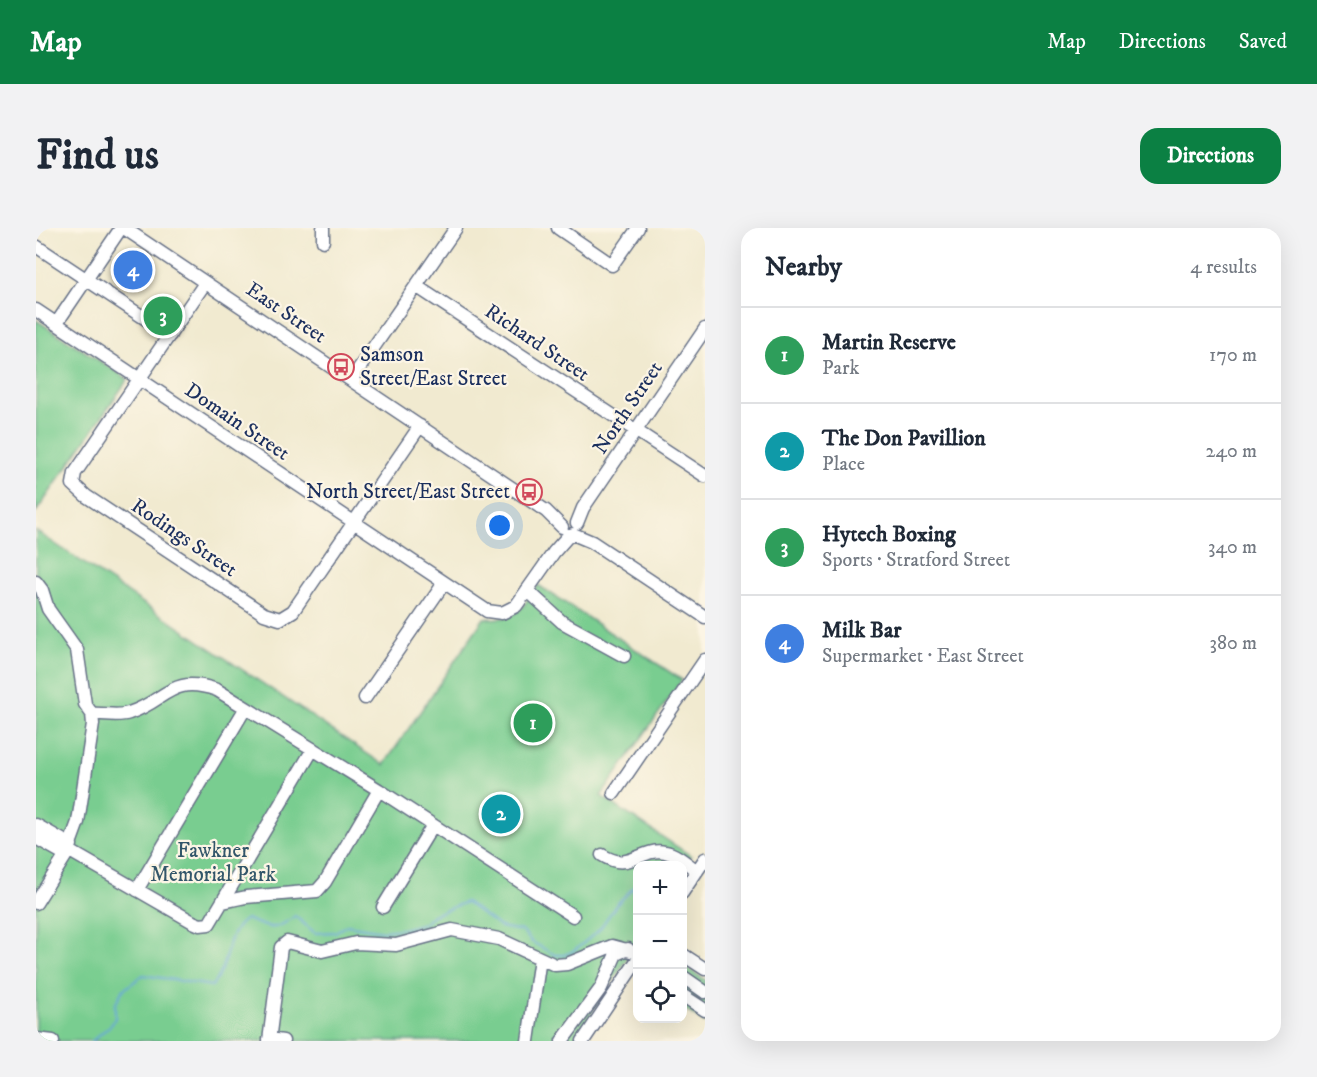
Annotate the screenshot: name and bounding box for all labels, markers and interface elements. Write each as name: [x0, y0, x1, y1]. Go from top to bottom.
text: Map: [30, 25, 82, 60]
text: Map: [1047, 29, 1086, 55]
text: Directions: [1119, 29, 1206, 55]
text: Saved: [1239, 29, 1287, 55]
button: Directions: [1140, 128, 1281, 184]
text: Find us: [36, 130, 159, 182]
pin: 4: [114, 248, 152, 292]
text: Nearby: [765, 251, 842, 284]
text: 4 results: [1190, 255, 1257, 280]
street label: East Street: [241, 277, 332, 350]
pin: 3: [144, 294, 182, 338]
street label: Richard Street: [480, 298, 595, 388]
text: Martin Reserve: [822, 329, 956, 356]
place label: Samson Street/East Street: [360, 342, 507, 392]
text: 1: [781, 343, 788, 368]
text: 170 m: [1209, 343, 1257, 368]
bus stop icon: Samson Street/East Street: [326, 352, 356, 382]
street label: North Street: [587, 356, 669, 459]
text: Park: [822, 356, 859, 381]
street label: Domain Street: [180, 377, 295, 467]
text: The Don Pavillion: [822, 425, 986, 452]
text: 2: [780, 439, 789, 464]
text: 240 m: [1206, 439, 1257, 464]
text: Place: [822, 452, 865, 477]
bus stop icon: North Street/East Street: [514, 477, 544, 507]
place label: North Street/East Street: [306, 479, 510, 505]
street label: Rodings Street: [126, 493, 242, 583]
your location: [485, 511, 514, 540]
text: Hytech Boxing: [822, 521, 956, 548]
text: 3: [781, 535, 788, 560]
text: 340 m: [1208, 535, 1257, 560]
text: Sports · Stratford Street: [822, 548, 1010, 573]
text: Milk Bar: [822, 617, 901, 644]
text: 4: [779, 631, 790, 656]
text: 380 m: [1209, 631, 1257, 656]
text: Supermarket · East Street: [822, 644, 1024, 669]
pin: 1: [514, 700, 552, 746]
pin: 2: [482, 792, 520, 836]
park label: Fawkner Memorial Park: [150, 838, 276, 888]
map controls: [633, 861, 687, 1023]
button: +: [633, 861, 687, 915]
button: −: [633, 915, 687, 969]
button: locate: [633, 969, 687, 1023]

